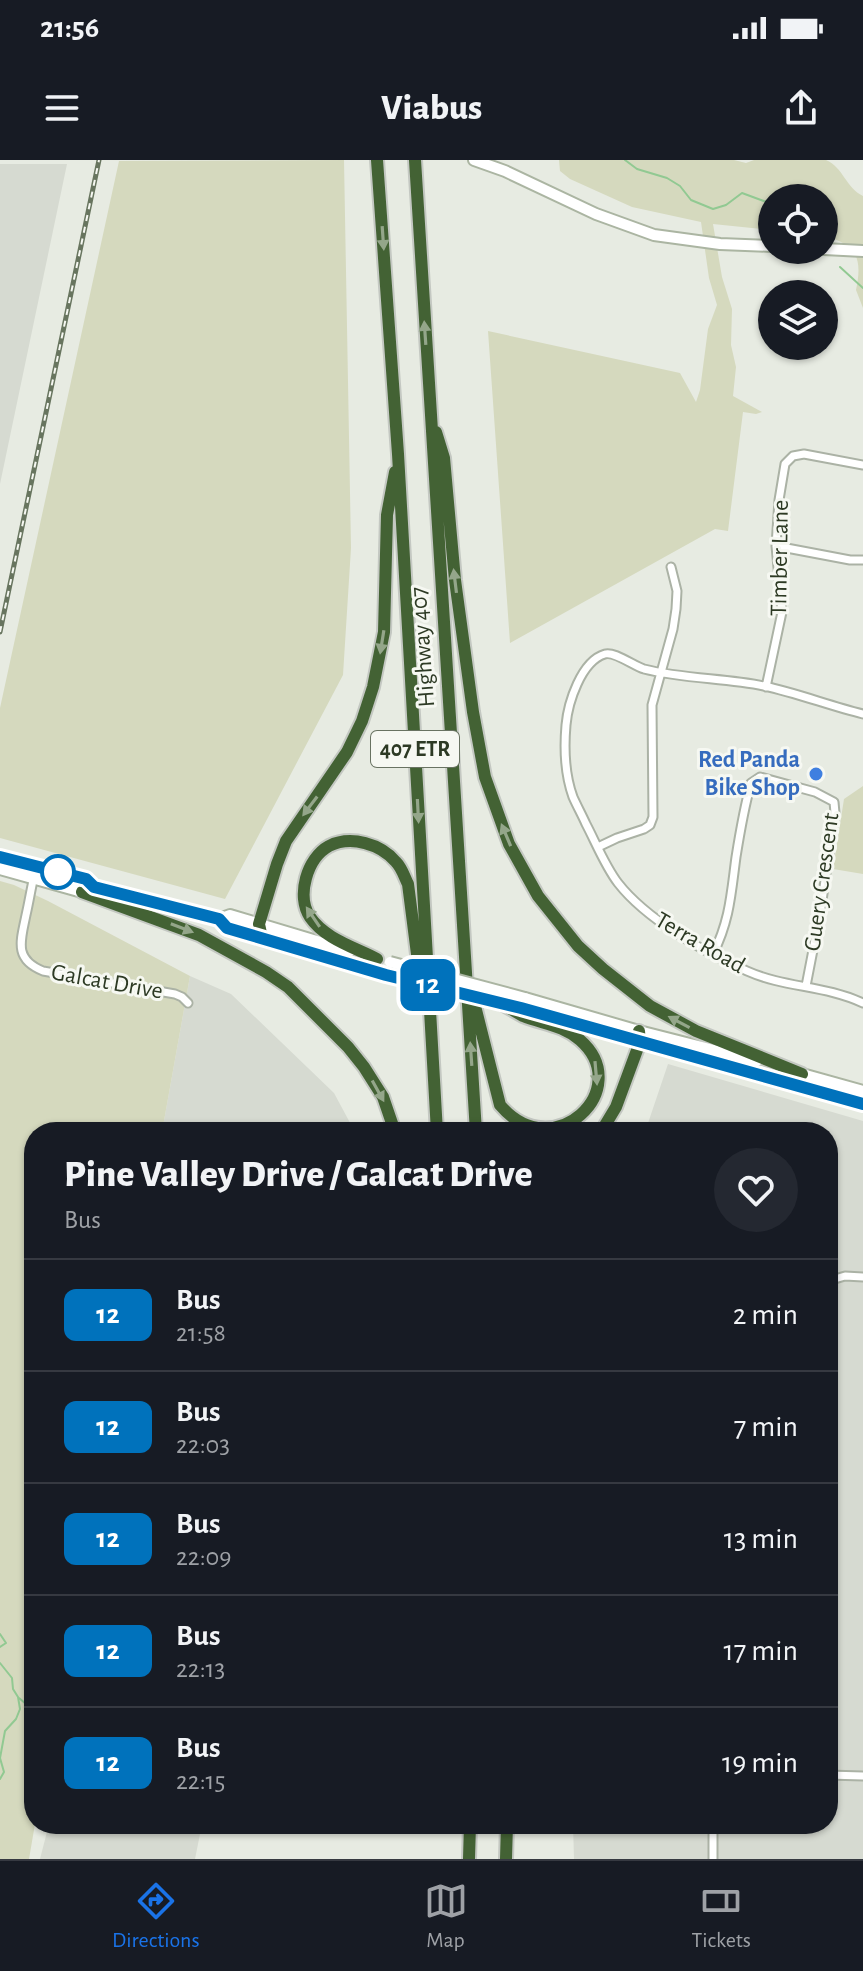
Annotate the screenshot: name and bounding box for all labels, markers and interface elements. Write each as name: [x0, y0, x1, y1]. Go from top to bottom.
text: 21:56: [40, 13, 99, 43]
icon: menu: [40, 86, 84, 130]
icon: share: [779, 86, 823, 130]
text: Viabus: [381, 90, 482, 126]
map controls: [758, 184, 838, 360]
button: locate: [758, 184, 838, 264]
one-way arrow: [377, 226, 390, 251]
button: layers: [758, 280, 838, 360]
one-way arrow: [419, 320, 432, 345]
street label: Timber Lane: [767, 500, 793, 616]
one-way arrow: [449, 568, 462, 593]
street label: Highway 407: [407, 586, 439, 708]
one-way arrow: [375, 630, 388, 655]
road number: 407 ETR: [371, 731, 459, 767]
place label: Red Panda Bike Shop: [698, 748, 800, 800]
marker: Red Panda Bike Shop: [807, 765, 825, 783]
one-way arrow: [302, 796, 318, 817]
one-way arrow: [412, 799, 425, 824]
street label: Guery Crescent: [800, 811, 844, 953]
one-way arrow: [500, 823, 513, 847]
unlabelled marker: [41, 855, 75, 889]
one-way arrow: [306, 907, 321, 928]
street label: Terra Road: [651, 908, 749, 978]
one-way arrow: [170, 922, 194, 935]
line badge: 12: [392, 959, 464, 1011]
street label: Galcat Drive: [49, 960, 165, 1004]
text: 12: [416, 971, 440, 999]
one-way arrow: [668, 1015, 690, 1029]
one-way arrow: [464, 1041, 477, 1066]
one-way arrow: [590, 1061, 603, 1086]
one-way arrow: [371, 1079, 385, 1102]
button: heart: [714, 1148, 798, 1232]
text: Pine Valley Drive / Galcat Drive: [64, 1156, 533, 1194]
text: Bus: [64, 1207, 101, 1233]
text: Bus: [176, 1285, 221, 1315]
text: 2 min: [733, 1300, 798, 1330]
text: 12: [96, 1301, 120, 1329]
text: 21:58: [176, 1320, 226, 1346]
text: Bus: [176, 1397, 221, 1427]
text: 7 min: [734, 1412, 798, 1442]
text: 12: [96, 1413, 120, 1441]
text: 22:03: [176, 1432, 230, 1458]
text: Bus: [176, 1509, 221, 1539]
text: 13 min: [724, 1524, 798, 1554]
text: 12: [96, 1525, 120, 1553]
text: 22:09: [176, 1544, 232, 1570]
text: Bus: [176, 1621, 221, 1651]
text: 17 min: [723, 1636, 798, 1666]
text: 12: [96, 1637, 120, 1665]
text: 22:13: [176, 1656, 225, 1682]
text: Bus: [176, 1733, 221, 1763]
text: 19 min: [722, 1748, 798, 1778]
text: 12: [96, 1749, 120, 1777]
text: 22:15: [176, 1768, 225, 1794]
tab: Directions: [112, 1879, 200, 1953]
tab: Map: [424, 1879, 468, 1953]
tab: Tickets: [691, 1879, 751, 1953]

